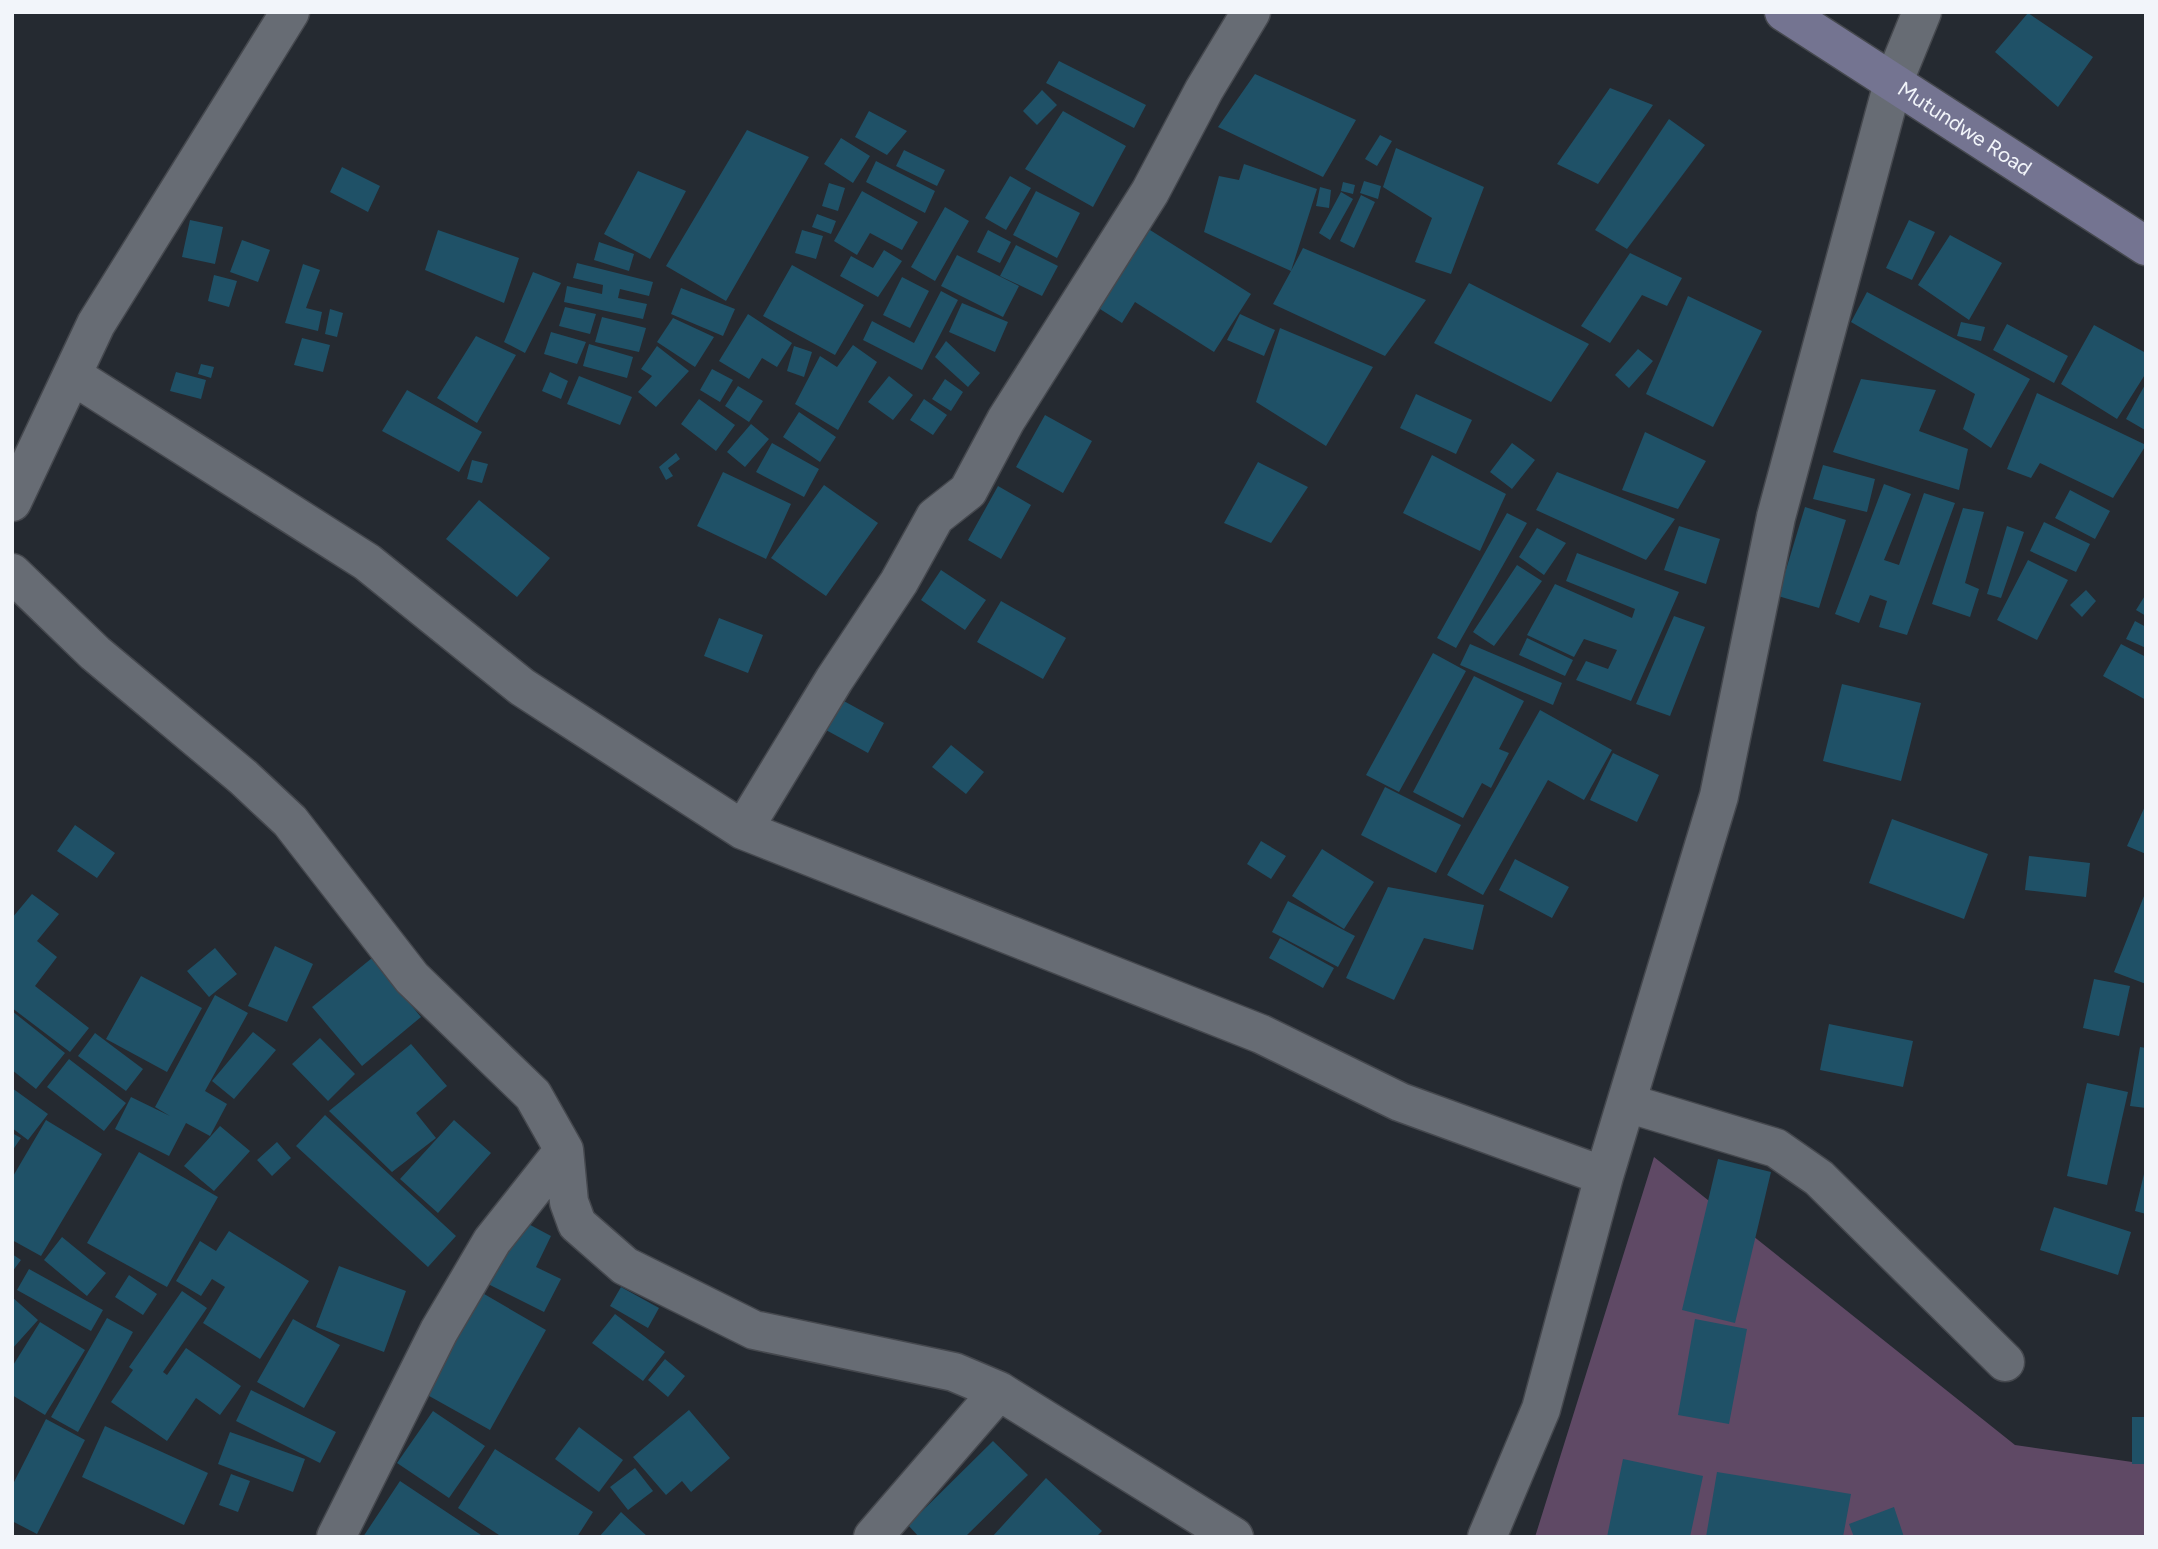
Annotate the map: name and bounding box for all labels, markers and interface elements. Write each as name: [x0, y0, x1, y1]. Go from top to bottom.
street label: Mutundwe Road: [1893, 76, 2036, 181]

